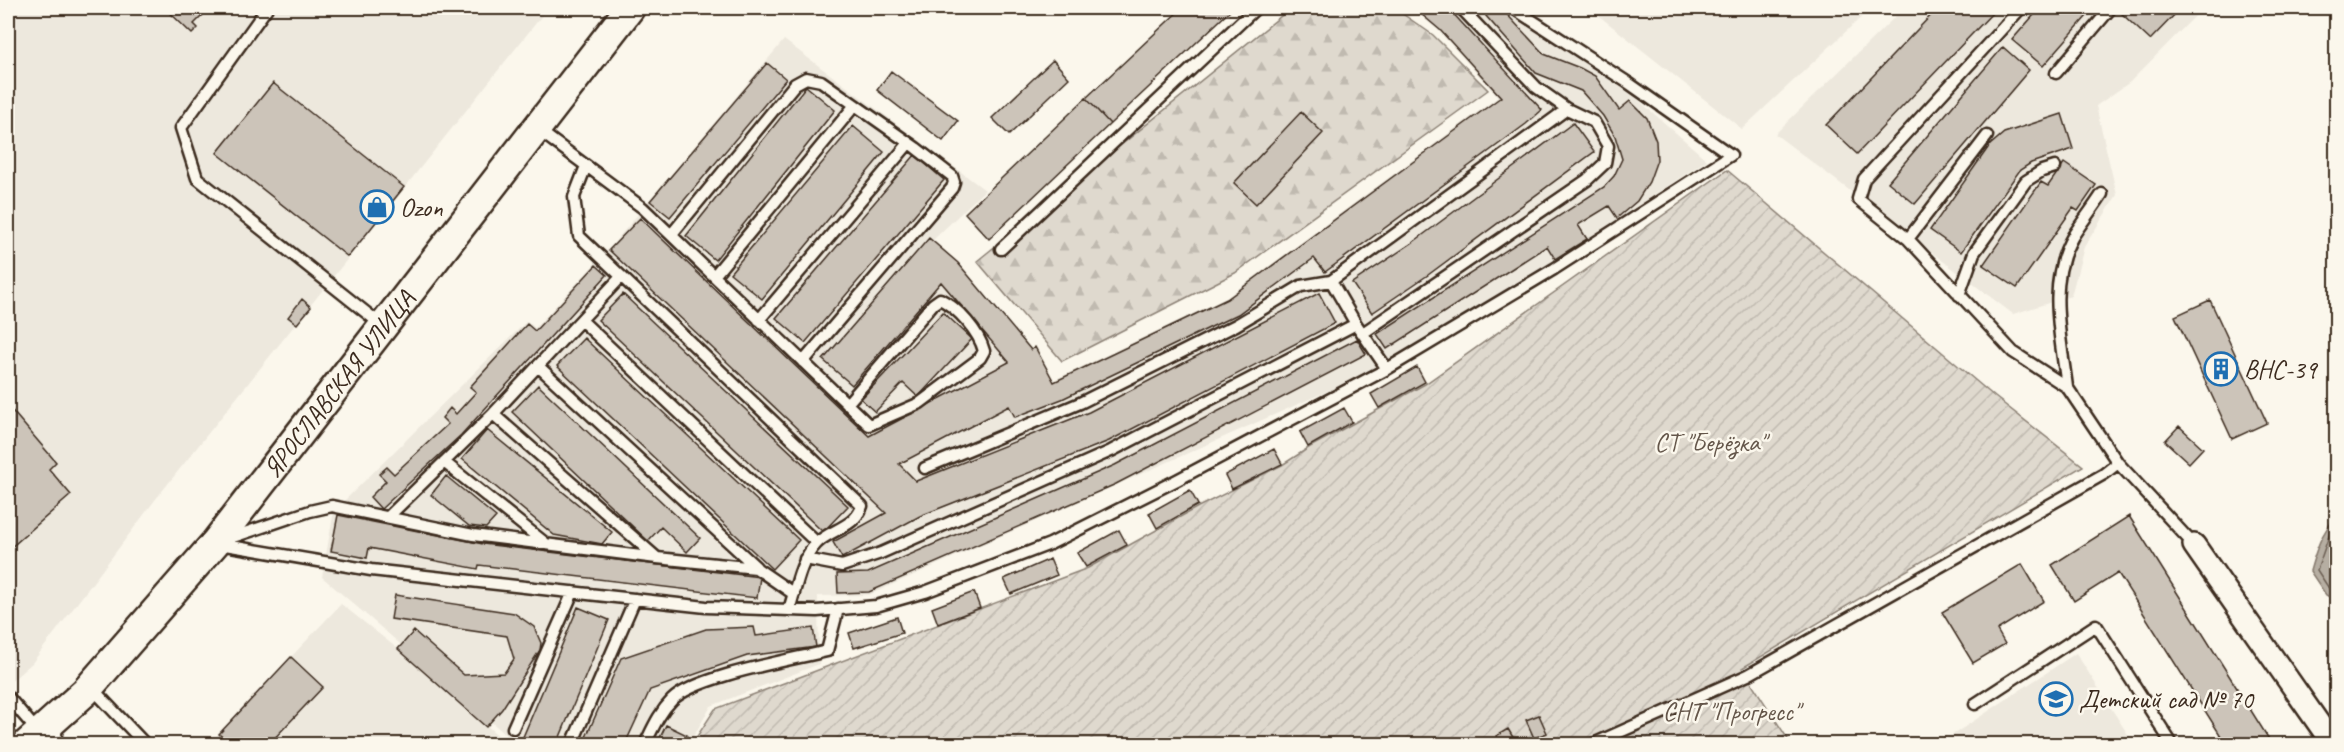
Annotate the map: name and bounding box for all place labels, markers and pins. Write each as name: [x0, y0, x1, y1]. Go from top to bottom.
shop icon: Ozon: [359, 189, 395, 225]
place label: Ozon: [400, 191, 443, 224]
building icon: ВНС-39: [2203, 351, 2239, 387]
place label: ВНС-39: [2244, 353, 2319, 386]
school or university icon: Детский сад № 70: [2038, 681, 2074, 717]
place label: Детский сад № 70: [2079, 683, 2255, 716]

